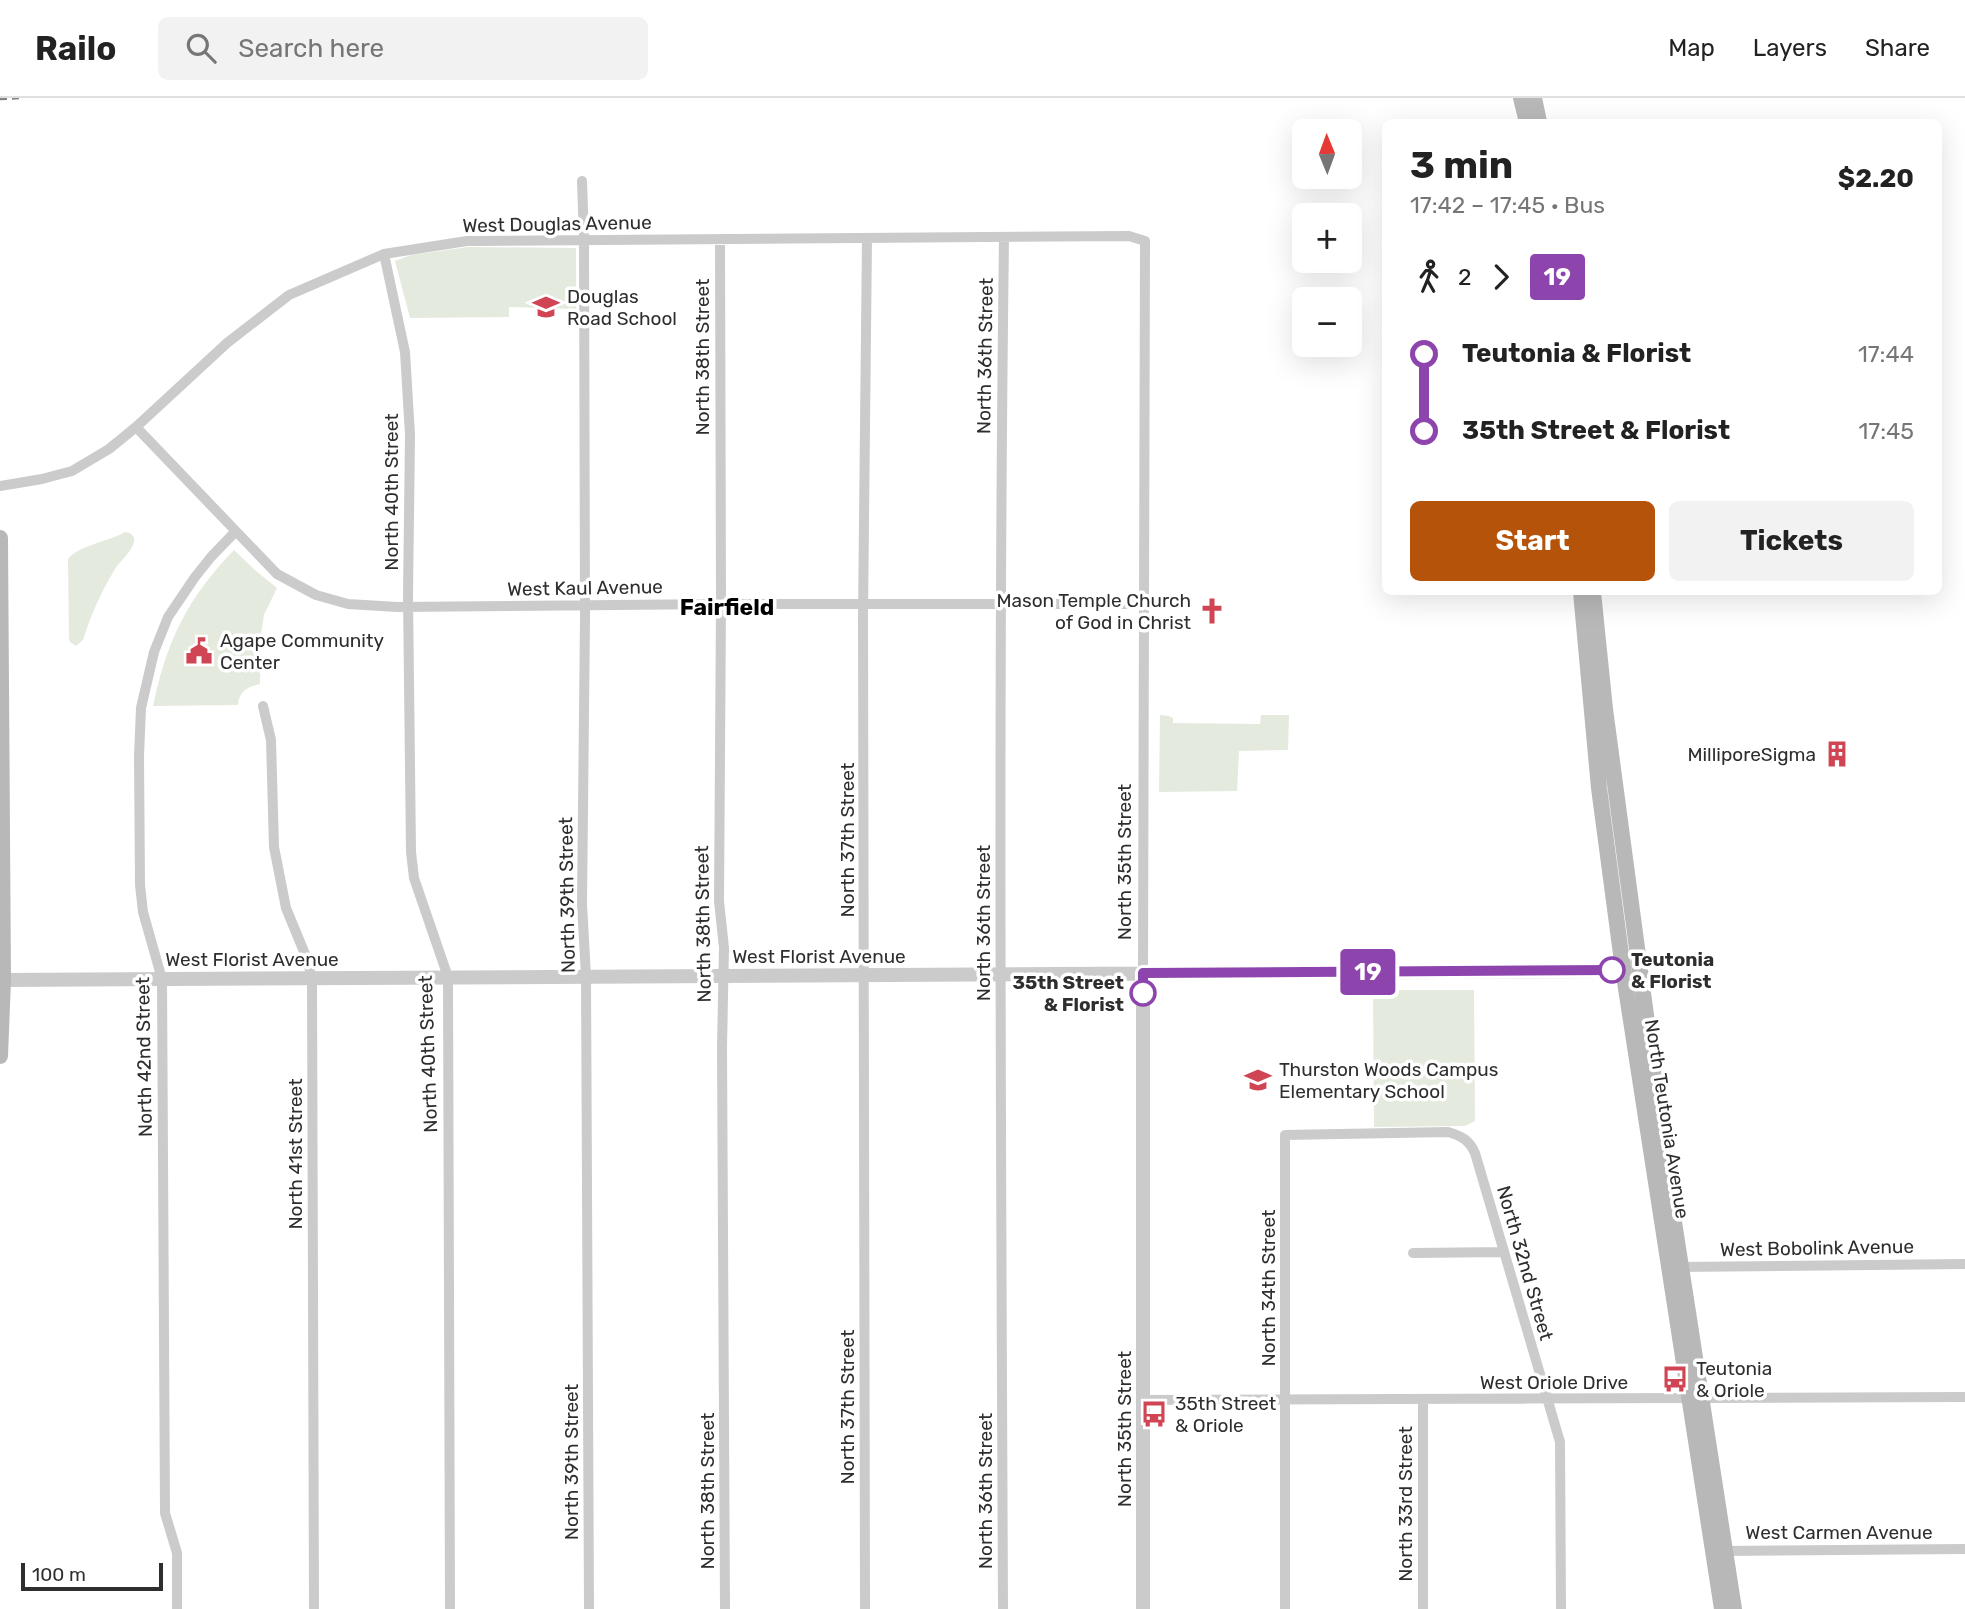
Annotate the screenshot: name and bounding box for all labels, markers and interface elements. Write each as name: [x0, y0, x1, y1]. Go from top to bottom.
search box: [158, 17, 648, 80]
text: Railo: [35, 29, 116, 68]
icon: search: [182, 29, 220, 67]
text: Search here: [238, 33, 384, 64]
text: Map: [1668, 34, 1715, 62]
text: Layers: [1753, 34, 1827, 62]
text: Share: [1865, 34, 1930, 62]
north arrow: [1292, 119, 1362, 189]
map controls: [1292, 119, 1362, 357]
text: 3 min: [1410, 142, 1513, 188]
text: $2.20: [1838, 163, 1914, 194]
text: 17:42 – 17:45 · Bus: [1410, 191, 1605, 219]
button: +: [1292, 203, 1362, 273]
street label: West Douglas Avenue: [462, 211, 652, 237]
icon: walk: [1410, 258, 1448, 296]
icon: forward: [1482, 258, 1520, 296]
text: 2: [1458, 263, 1472, 291]
text: 19: [1544, 263, 1571, 291]
street label: North 36th Street: [972, 277, 998, 434]
street label: North 38th Street: [691, 278, 714, 436]
place label: Douglas Road School: [567, 285, 677, 330]
button: −: [1292, 287, 1362, 357]
school or university icon: Douglas Road School: [531, 292, 561, 322]
text: Teutonia & Florist: [1462, 338, 1691, 369]
text: 17:44: [1858, 340, 1914, 368]
street label: North 40th Street: [380, 413, 403, 571]
text: 35th Street & Florist: [1462, 415, 1730, 446]
text: 17:45: [1859, 417, 1914, 445]
button: Start: [1410, 501, 1655, 581]
button: Tickets: [1669, 501, 1914, 581]
street label: West Kaul Avenue: [507, 575, 663, 601]
place label: Mason Temple Church of God in Christ: [996, 589, 1192, 634]
district label: Fairfield: [680, 593, 774, 621]
church icon: Mason Temple Church of God in Christ: [1197, 596, 1227, 626]
place label: Agape Community Center: [220, 629, 384, 674]
public building icon: Agape Community Center: [184, 636, 214, 666]
building icon: MilliporeSigma: [1822, 739, 1852, 769]
place label: MilliporeSigma: [1687, 743, 1816, 766]
street label: North 37th Street: [836, 762, 859, 917]
street label: North 35th Street: [1113, 783, 1136, 940]
street label: North 39th Street: [554, 816, 580, 973]
street label: North 36th Street: [972, 844, 995, 1001]
street label: North 38th Street: [690, 845, 716, 1003]
street label: West Florist Avenue: [732, 945, 906, 968]
street label: West Florist Avenue: [165, 948, 339, 971]
place label: Teutonia & Florist: [1631, 948, 1714, 993]
line badge: 19: [1336, 949, 1400, 995]
marker: Teutonia & Florist: [1599, 957, 1625, 983]
text: 19: [1354, 958, 1382, 986]
place label: 35th Street & Florist: [1013, 971, 1124, 1016]
street label: North 40th Street: [414, 974, 442, 1133]
street label: North 42nd Street: [131, 976, 157, 1137]
marker: 35th Street & Florist: [1130, 980, 1156, 1006]
street label: North Teutonia Avenue: [1640, 1018, 1694, 1220]
place label: Thurston Woods Campus Elementary School: [1279, 1058, 1499, 1103]
school or university icon: Thurston Woods Campus Elementary School: [1243, 1065, 1273, 1095]
street label: North 41st Street: [284, 1078, 307, 1230]
street label: North 32nd Street: [1492, 1183, 1558, 1344]
street label: North 34th Street: [1257, 1209, 1280, 1366]
street label: West Bobolink Avenue: [1720, 1235, 1914, 1261]
street label: North 37th Street: [836, 1329, 859, 1484]
street label: North 35th Street: [1113, 1350, 1136, 1507]
place label: Teutonia & Oriole: [1696, 1357, 1772, 1402]
bus stop icon: Teutonia & Oriole: [1660, 1364, 1690, 1394]
street label: West Oriole Drive: [1480, 1371, 1628, 1394]
street label: North 39th Street: [560, 1383, 583, 1540]
place label: 35th Street & Oriole: [1175, 1392, 1277, 1437]
bus stop icon: 35th Street & Oriole: [1139, 1399, 1169, 1429]
street label: North 38th Street: [696, 1412, 719, 1570]
street label: North 36th Street: [974, 1412, 997, 1569]
street label: North 33rd Street: [1394, 1426, 1417, 1582]
street label: West Carmen Avenue: [1745, 1521, 1933, 1544]
scale bar: [21, 1560, 163, 1592]
text: 100 m: [32, 1563, 86, 1586]

